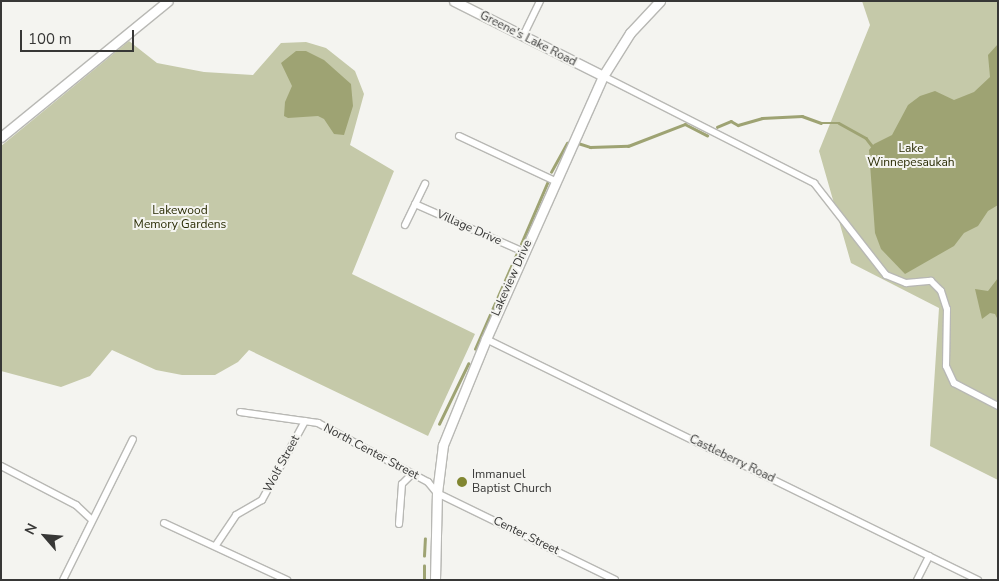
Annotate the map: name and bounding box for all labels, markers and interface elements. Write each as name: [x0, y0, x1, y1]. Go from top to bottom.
street label: Greene's Lake Road: [477, 8, 579, 70]
scale bar: [22, 20, 136, 52]
text: 100 m: [28, 29, 72, 49]
park label: Lake Winnepesaukah: [867, 142, 955, 170]
park label: Lakewood Memory Gardens: [134, 204, 226, 232]
street label: Village Drive: [434, 207, 504, 249]
street label: Lakeview Drive: [489, 238, 535, 318]
street label: North Center Street: [321, 421, 421, 483]
street label: Castleberry Road: [687, 432, 777, 486]
street label: Wolf Street: [261, 433, 303, 495]
place label: Immanuel Baptist Church: [472, 468, 552, 496]
marker: Immanuel Baptist Church: [456, 476, 468, 488]
north arrow: [20, 511, 70, 561]
street label: Center Street: [491, 514, 561, 558]
text: N: [20, 520, 42, 538]

